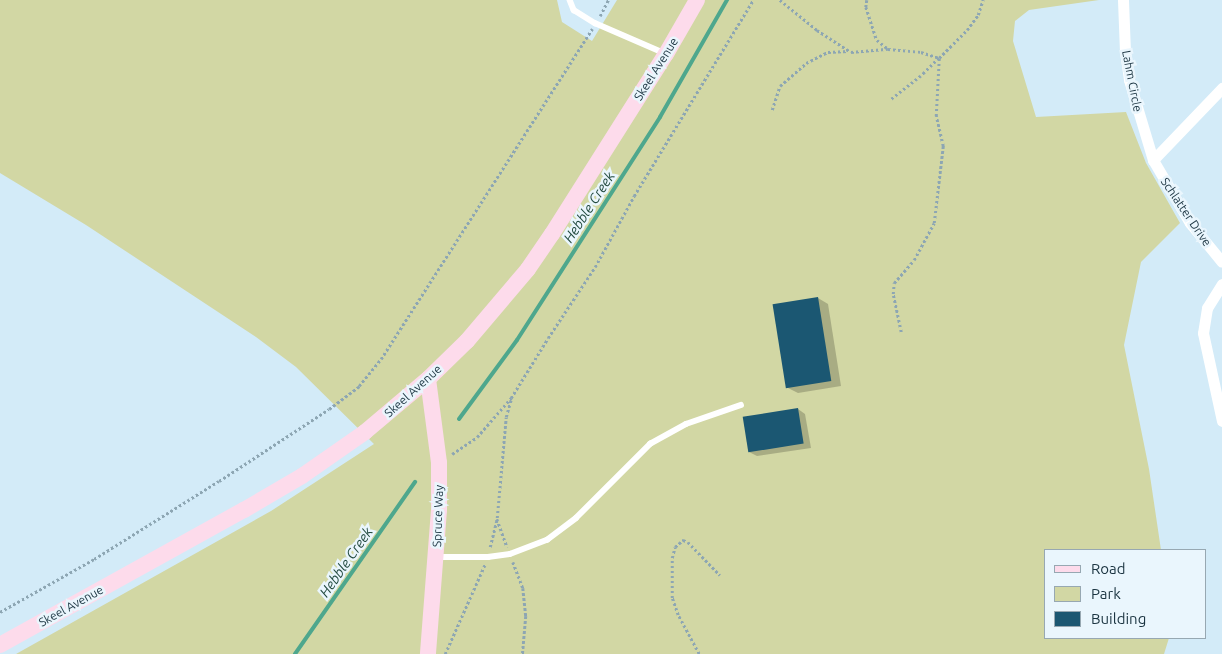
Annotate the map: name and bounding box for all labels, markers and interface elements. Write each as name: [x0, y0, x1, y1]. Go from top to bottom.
street label: Skeel Avenue: [631, 35, 681, 103]
street label: Lahm Circle: [1119, 49, 1145, 113]
water label: Hebble Creek: [560, 168, 618, 246]
street label: Schlatter Drive: [1158, 175, 1214, 249]
street label: Skeel Avenue: [382, 362, 444, 420]
street label: Spruce Way: [430, 485, 446, 547]
water label: Hebble Creek: [316, 524, 376, 600]
legend: [1044, 549, 1207, 639]
text: Road: [1091, 560, 1126, 577]
street label: Skeel Avenue: [36, 582, 106, 630]
text: Park: [1091, 585, 1121, 602]
text: Building: [1091, 610, 1146, 627]

